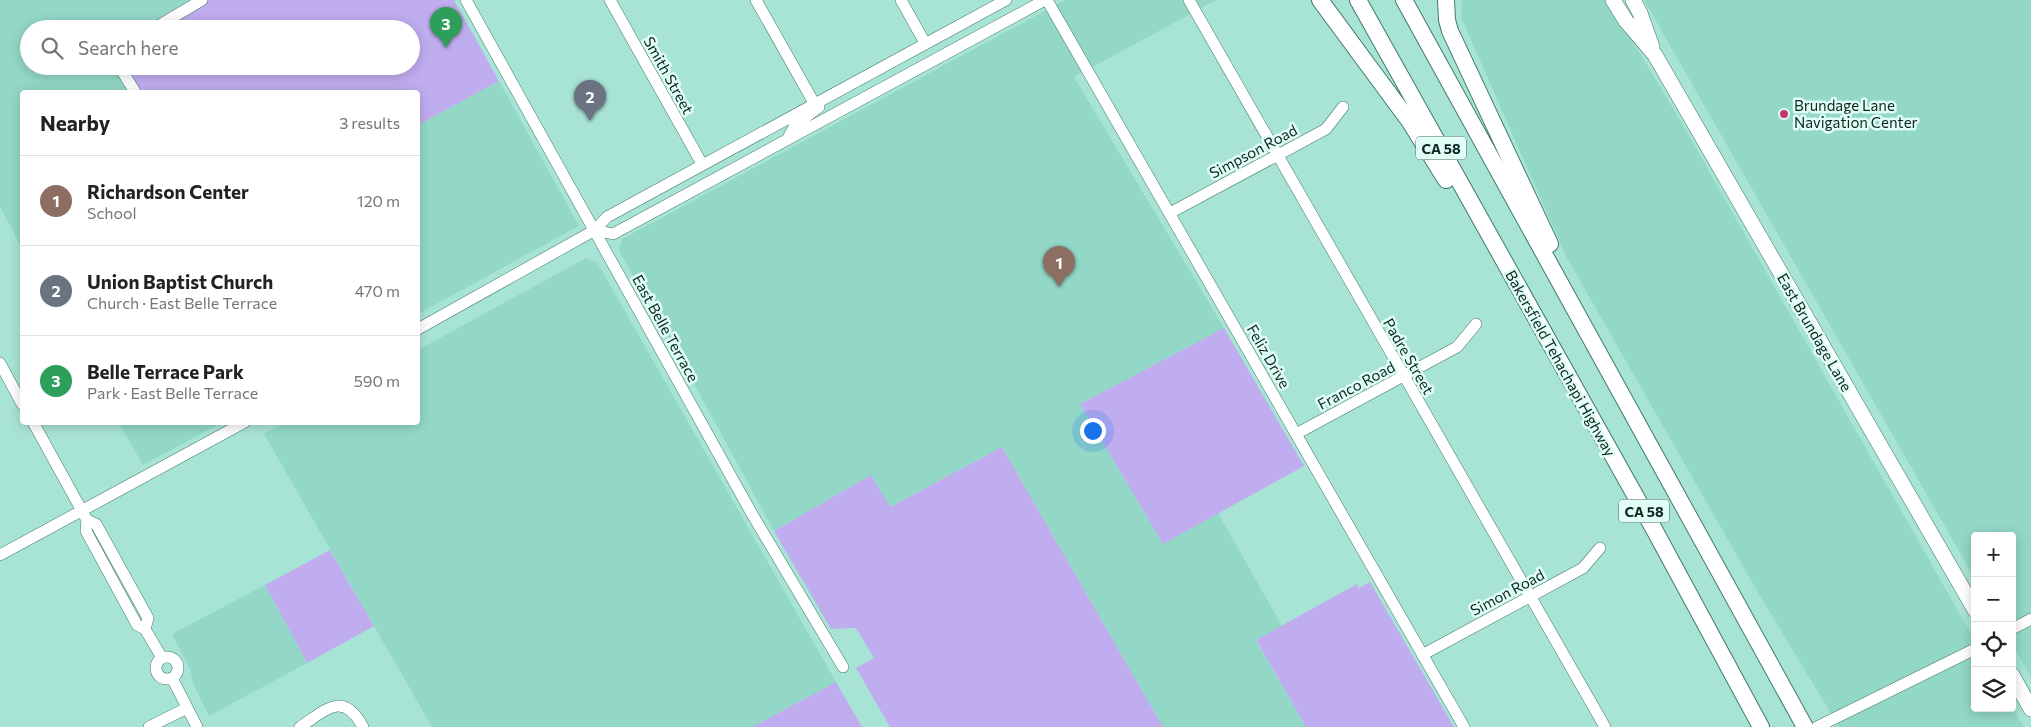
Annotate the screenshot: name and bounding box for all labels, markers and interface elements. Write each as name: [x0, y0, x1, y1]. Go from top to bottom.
pin: 3: [430, 7, 462, 48]
search box: [20, 20, 420, 75]
street label: Smith Street: [640, 33, 698, 117]
icon: search: [38, 34, 66, 62]
text: Search here: [78, 36, 178, 59]
pin: 2: [574, 80, 606, 121]
place label: Brundage Lane Navigation Center: [1794, 96, 1918, 131]
marker: Brundage Lane Navigation Center: [1778, 108, 1790, 120]
text: Nearby: [40, 110, 110, 135]
text: 3 results: [339, 113, 400, 132]
street label: Simpson Road: [1206, 120, 1300, 182]
road number: CA 58: [1416, 136, 1466, 160]
text: Richardson Center: [87, 180, 249, 203]
text: 1: [52, 191, 60, 210]
text: 120 m: [357, 191, 400, 210]
text: School: [87, 203, 137, 222]
pin: 1: [1043, 246, 1075, 287]
street label: Bakersfield Tehachapi Highway: [1502, 267, 1620, 459]
text: Union Baptist Church: [87, 270, 273, 293]
street label: East Brundage Lane: [1774, 270, 1856, 394]
street label: East Belle Terrace: [629, 271, 703, 385]
text: 2: [51, 281, 61, 300]
text: 470 m: [355, 281, 400, 300]
text: Church · East Belle Terrace: [87, 293, 277, 312]
street label: Padre Street: [1380, 315, 1438, 397]
street label: Feliz Drive: [1244, 321, 1294, 391]
street label: Franco Road: [1314, 357, 1398, 413]
text: Belle Terrace Park: [87, 360, 244, 383]
text: 3: [51, 371, 61, 390]
text: 590 m: [354, 371, 400, 390]
text: Park · East Belle Terrace: [87, 383, 258, 402]
your location: [1080, 418, 1106, 444]
road number: CA 58: [1619, 500, 1669, 522]
map controls: [1971, 532, 2016, 712]
button: +: [1971, 532, 2016, 577]
street label: Simon Road: [1467, 565, 1547, 619]
button: −: [1971, 577, 2016, 622]
button: locate: [1971, 622, 2016, 667]
button: layers: [1971, 667, 2016, 712]

